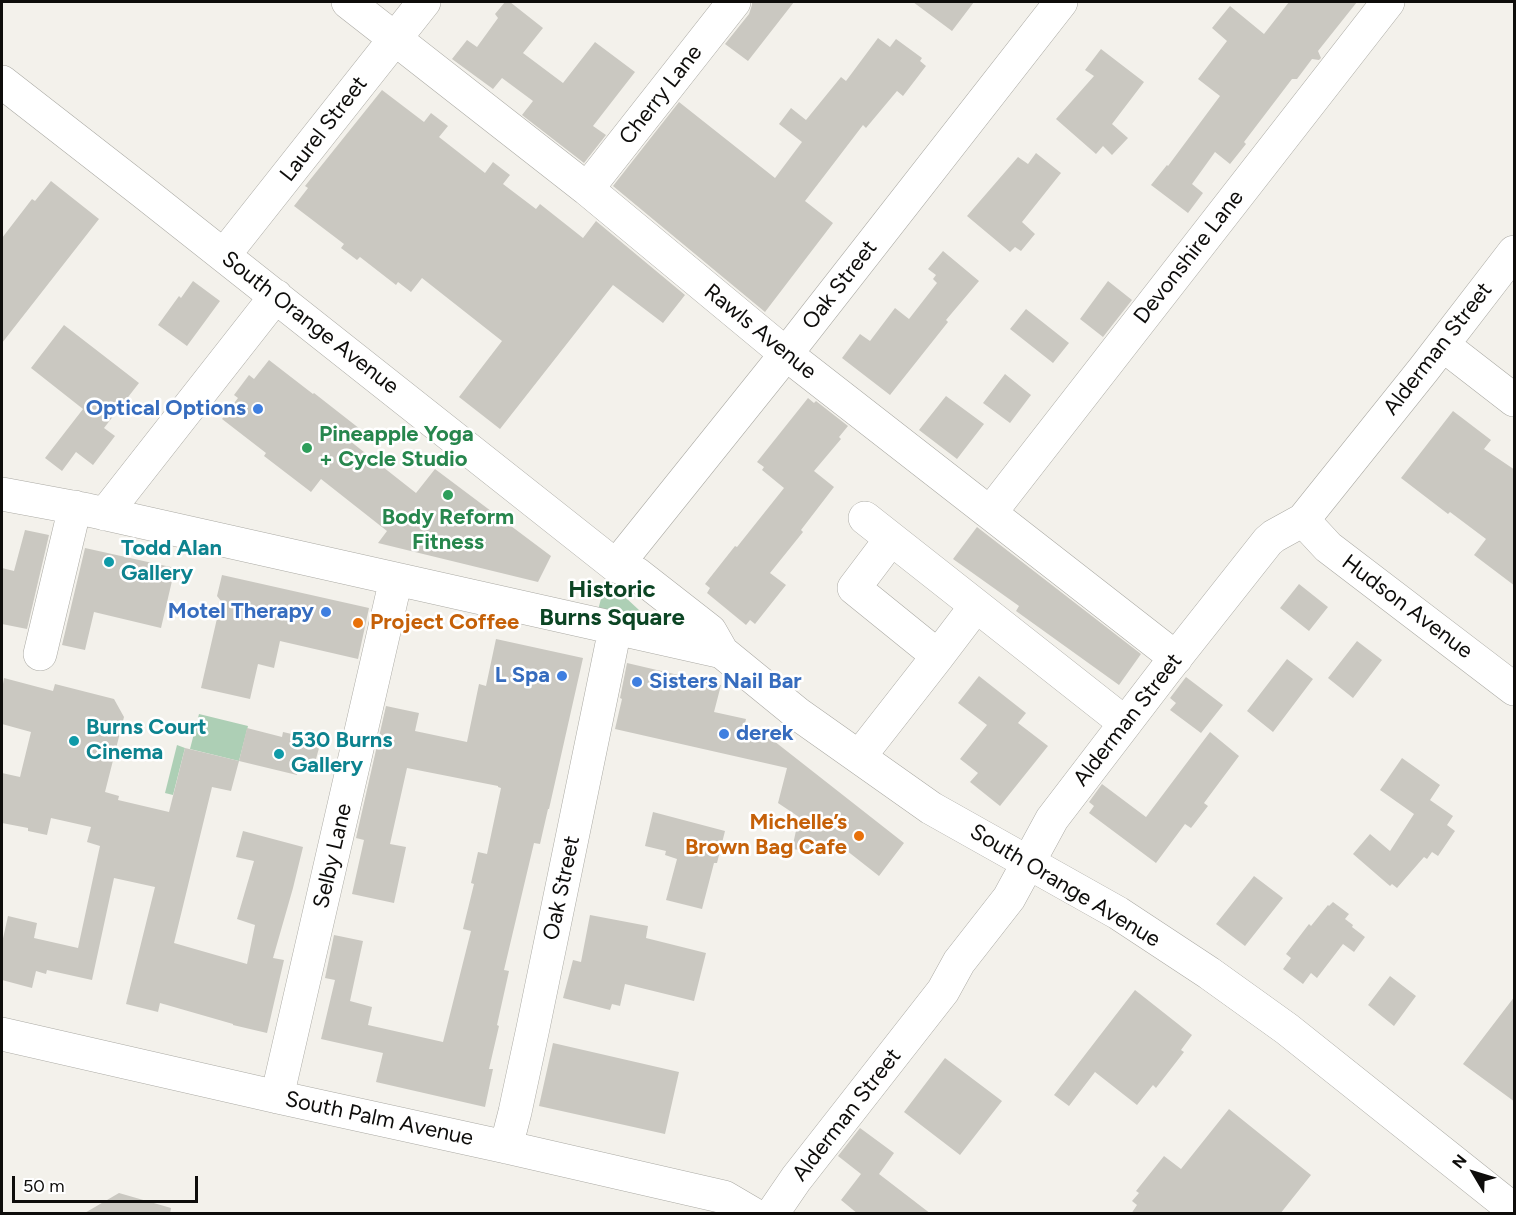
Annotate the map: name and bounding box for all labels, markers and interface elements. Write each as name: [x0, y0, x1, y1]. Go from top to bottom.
street label: Cherry Lane: [614, 40, 708, 150]
street label: Laurel Street: [275, 71, 373, 187]
street label: Devonshire Lane: [1129, 185, 1249, 329]
street label: Oak Street: [797, 235, 883, 335]
street label: South Orange Avenue: [216, 246, 404, 400]
street label: Alderman Street: [1378, 277, 1498, 421]
street label: Rawls Avenue: [698, 279, 822, 385]
place label: Optical Options: [86, 396, 246, 422]
marker: Optical Options: [251, 402, 265, 416]
place label: Pineapple Yoga + Cycle Studio: [319, 422, 474, 474]
marker: Pineapple Yoga + Cycle Studio: [300, 441, 314, 455]
marker: Body Reform Fitness: [441, 488, 455, 502]
place label: Body Reform Fitness: [382, 505, 514, 556]
place label: Todd Alan Gallery: [121, 536, 222, 588]
street label: Hudson Avenue: [1336, 549, 1478, 665]
marker: Todd Alan Gallery: [102, 555, 116, 569]
district label: Historic Burns Square: [539, 576, 685, 632]
place label: Motel Therapy: [168, 599, 314, 625]
marker: Motel Therapy: [319, 605, 333, 619]
place label: Project Coffee: [370, 610, 519, 636]
marker: Project Coffee: [351, 616, 365, 630]
street label: Alderman Street: [1068, 648, 1188, 792]
place label: L Spa: [495, 663, 550, 689]
marker: L Spa: [555, 669, 569, 683]
place label: Sisters Nail Bar: [649, 669, 802, 695]
marker: Sisters Nail Bar: [630, 675, 644, 689]
place label: Burns Court Cinema: [86, 715, 207, 766]
place label: derek: [736, 721, 794, 747]
marker: derek: [717, 727, 731, 741]
place label: 530 Burns Gallery: [291, 728, 393, 780]
marker: Burns Court Cinema: [67, 734, 81, 748]
marker: 530 Burns Gallery: [272, 747, 286, 761]
street label: Selby Lane: [308, 801, 358, 911]
place label: Michelle’s Brown Bag Cafe: [685, 810, 847, 861]
street label: South Orange Avenue: [965, 819, 1165, 953]
marker: Michelle’s Brown Bag Cafe: [852, 829, 866, 843]
street label: Oak Street: [538, 833, 586, 943]
street label: Alderman Street: [787, 1043, 907, 1187]
street label: South Palm Avenue: [282, 1086, 476, 1152]
north arrow: [1444, 1143, 1504, 1203]
text: N: [1448, 1151, 1471, 1172]
scale bar: [15, 1164, 201, 1202]
text: 50 m: [23, 1175, 65, 1197]

